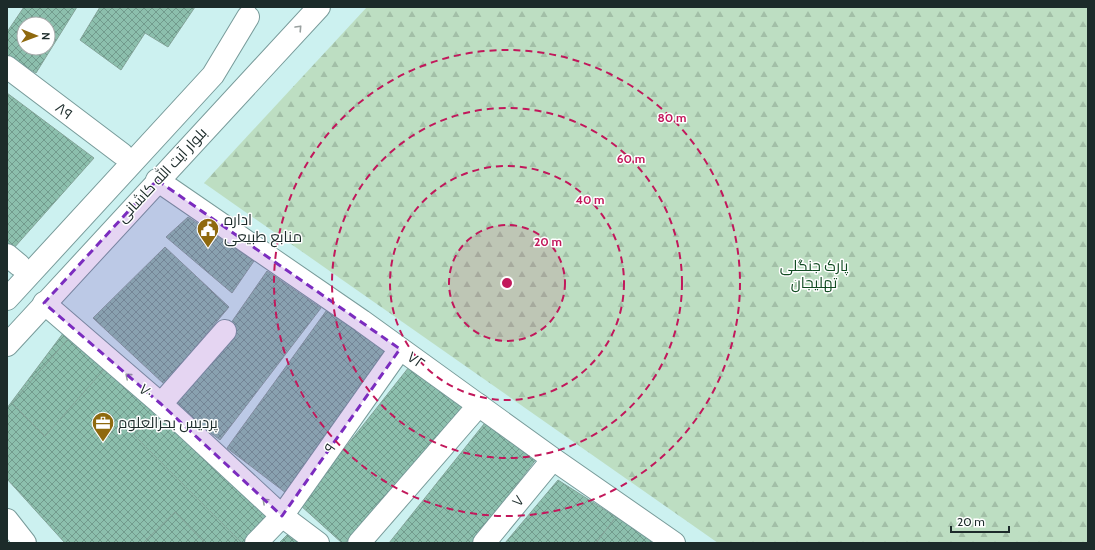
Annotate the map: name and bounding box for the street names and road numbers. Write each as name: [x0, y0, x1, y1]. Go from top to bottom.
street label: ۸۹: [52, 99, 76, 123]
street label: بلوار آیت الله کاشانی: [113, 123, 211, 227]
street label: ۷۲: [404, 348, 428, 372]
street label: ۷۰: [135, 380, 157, 402]
street label: ۹: [320, 440, 340, 456]
street label: ۷: [508, 492, 528, 510]

